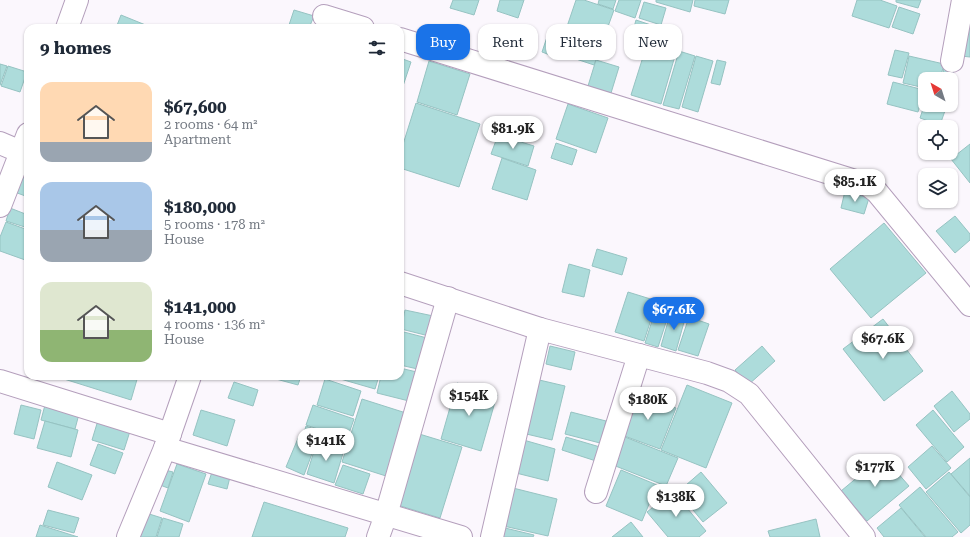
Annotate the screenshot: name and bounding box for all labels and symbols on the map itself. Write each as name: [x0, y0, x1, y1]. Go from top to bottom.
north arrow: [918, 72, 958, 112]
pin: $81.9K: [480, 116, 546, 150]
pin: $85.1K: [822, 169, 888, 203]
pin: $67.6K: [641, 297, 707, 331]
pin: $67.6K: [850, 326, 916, 360]
pin: $154K: [441, 383, 497, 417]
pin: $180K: [620, 387, 676, 421]
pin: $141K: [298, 428, 354, 462]
pin: $177K: [847, 454, 903, 488]
pin: $138K: [648, 484, 704, 518]

